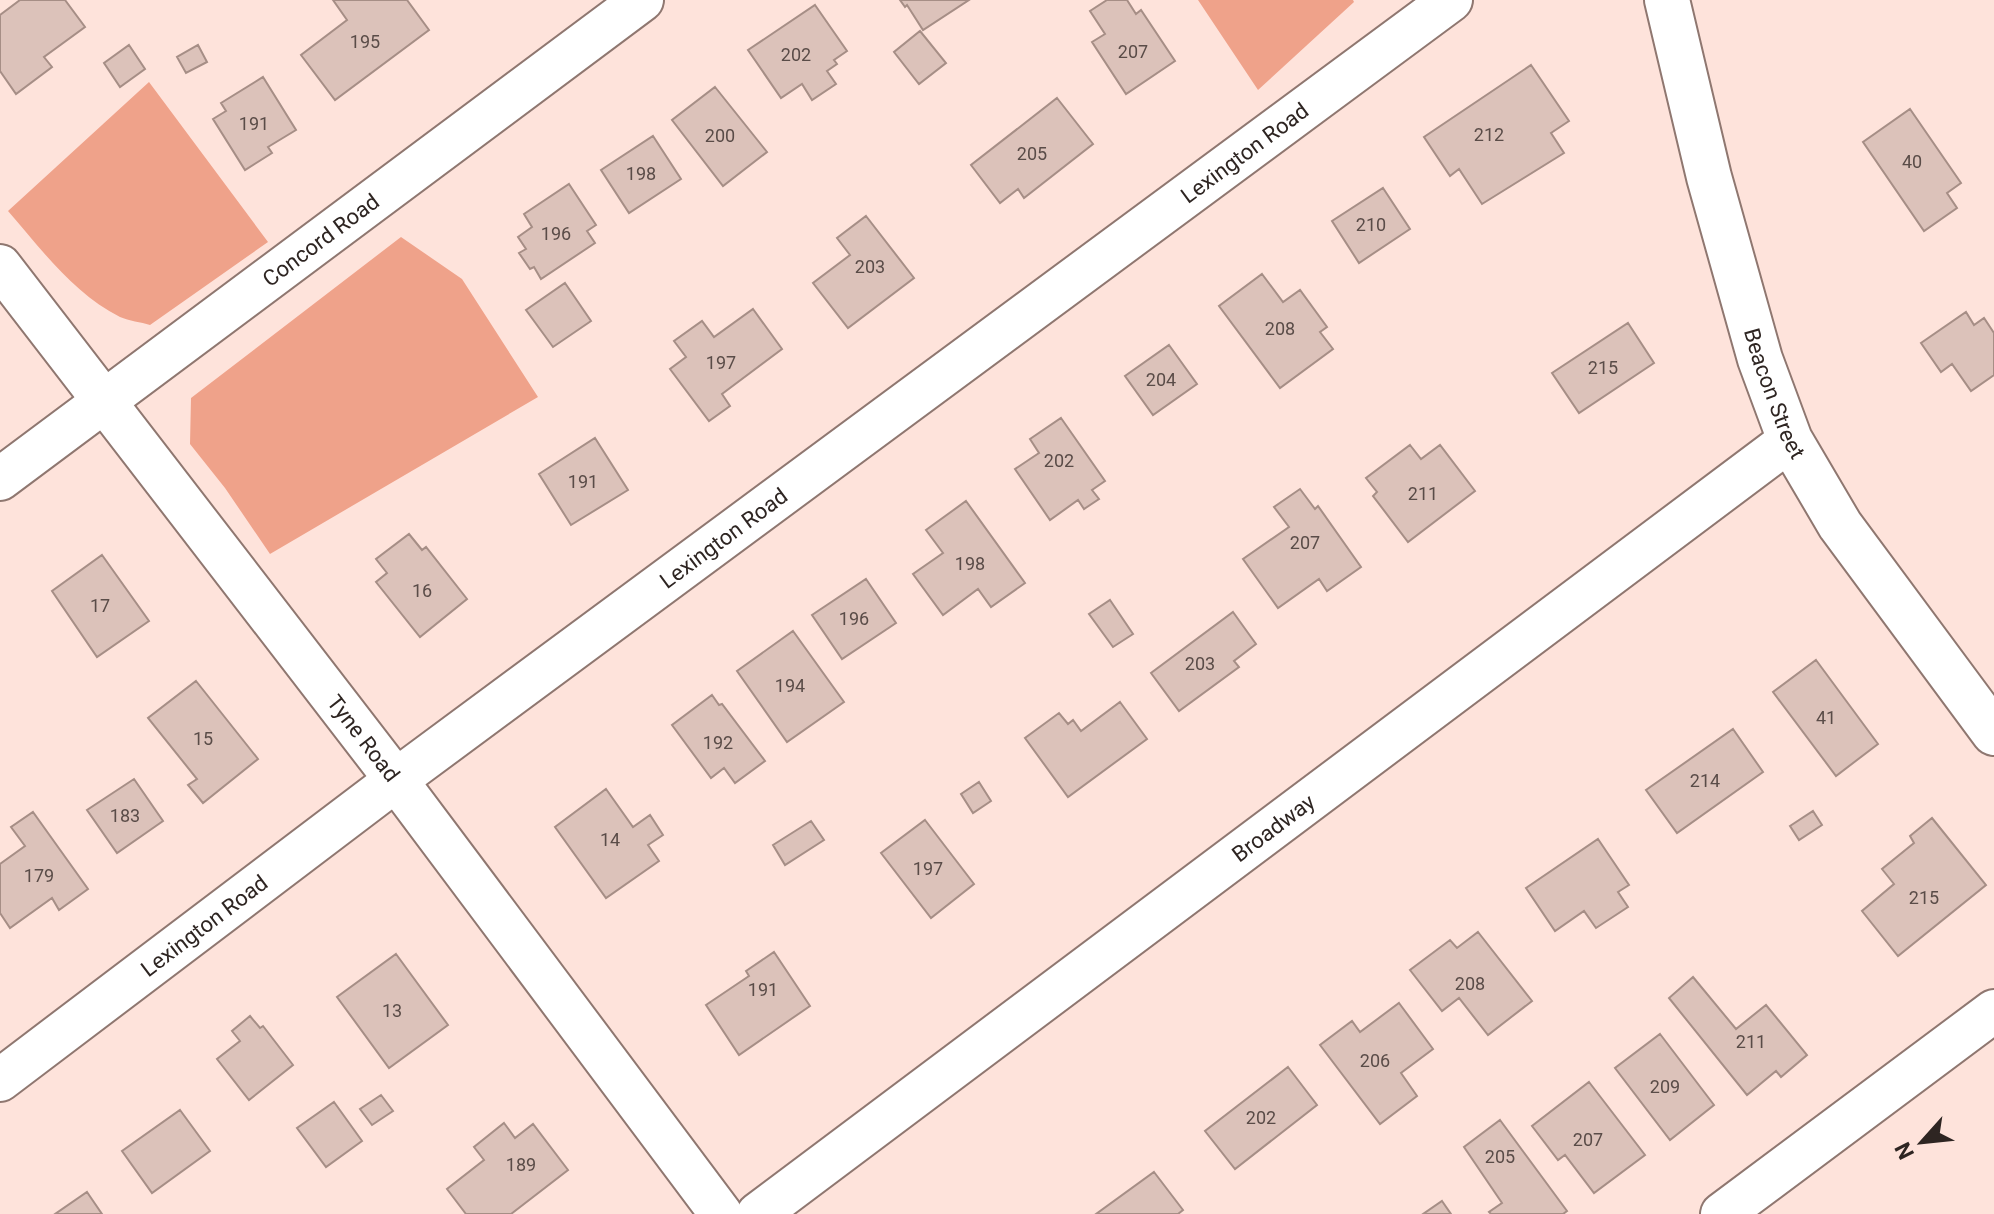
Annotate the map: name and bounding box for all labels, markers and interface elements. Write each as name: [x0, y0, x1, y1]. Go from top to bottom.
house number: 195: [350, 31, 380, 52]
house number: 207: [1118, 41, 1148, 62]
house number: 202: [781, 44, 811, 65]
street label: Lexington Road: [1176, 98, 1313, 208]
house number: 191: [239, 113, 269, 134]
house number: 212: [1474, 124, 1504, 145]
house number: 200: [705, 125, 735, 146]
house number: 205: [1017, 143, 1047, 164]
house number: 40: [1902, 151, 1922, 172]
house number: 198: [626, 163, 656, 184]
street label: Concord Road: [258, 189, 384, 292]
house number: 210: [1356, 214, 1386, 235]
house number: 196: [541, 223, 571, 244]
house number: 203: [855, 256, 885, 277]
house number: 208: [1265, 318, 1295, 339]
street label: Beacon Street: [1739, 325, 1810, 463]
house number: 197: [706, 352, 736, 373]
house number: 215: [1588, 357, 1618, 378]
house number: 204: [1146, 369, 1176, 390]
house number: 202: [1044, 450, 1074, 471]
house number: 191: [568, 471, 598, 492]
street label: Lexington Road: [655, 483, 792, 594]
house number: 211: [1408, 483, 1438, 504]
house number: 207: [1290, 532, 1320, 553]
house number: 198: [955, 553, 985, 574]
house number: 16: [412, 580, 432, 601]
house number: 17: [90, 595, 110, 616]
house number: 196: [839, 608, 869, 629]
house number: 203: [1185, 653, 1215, 674]
house number: 194: [775, 675, 805, 696]
street label: Tyne Road: [322, 690, 405, 787]
house number: 41: [1816, 707, 1836, 728]
house number: 15: [193, 728, 213, 749]
house number: 192: [703, 732, 733, 753]
house number: 214: [1690, 770, 1720, 791]
street label: Broadway: [1227, 789, 1320, 867]
house number: 183: [110, 805, 140, 826]
house number: 14: [600, 829, 620, 850]
house number: 197: [913, 858, 943, 879]
house number: 179: [24, 865, 54, 886]
street label: Lexington Road: [136, 870, 272, 982]
house number: 215: [1909, 887, 1939, 908]
house number: 208: [1455, 973, 1485, 994]
house number: 191: [748, 979, 778, 1000]
house number: 13: [382, 1000, 402, 1021]
house number: 211: [1736, 1031, 1766, 1052]
house number: 206: [1360, 1050, 1390, 1071]
house number: 209: [1650, 1076, 1680, 1097]
north arrow: [1882, 1102, 1962, 1182]
house number: 202: [1246, 1107, 1276, 1128]
house number: 207: [1573, 1129, 1603, 1150]
text: N: [1890, 1138, 1919, 1163]
house number: 205: [1485, 1146, 1515, 1167]
house number: 189: [506, 1154, 536, 1175]

